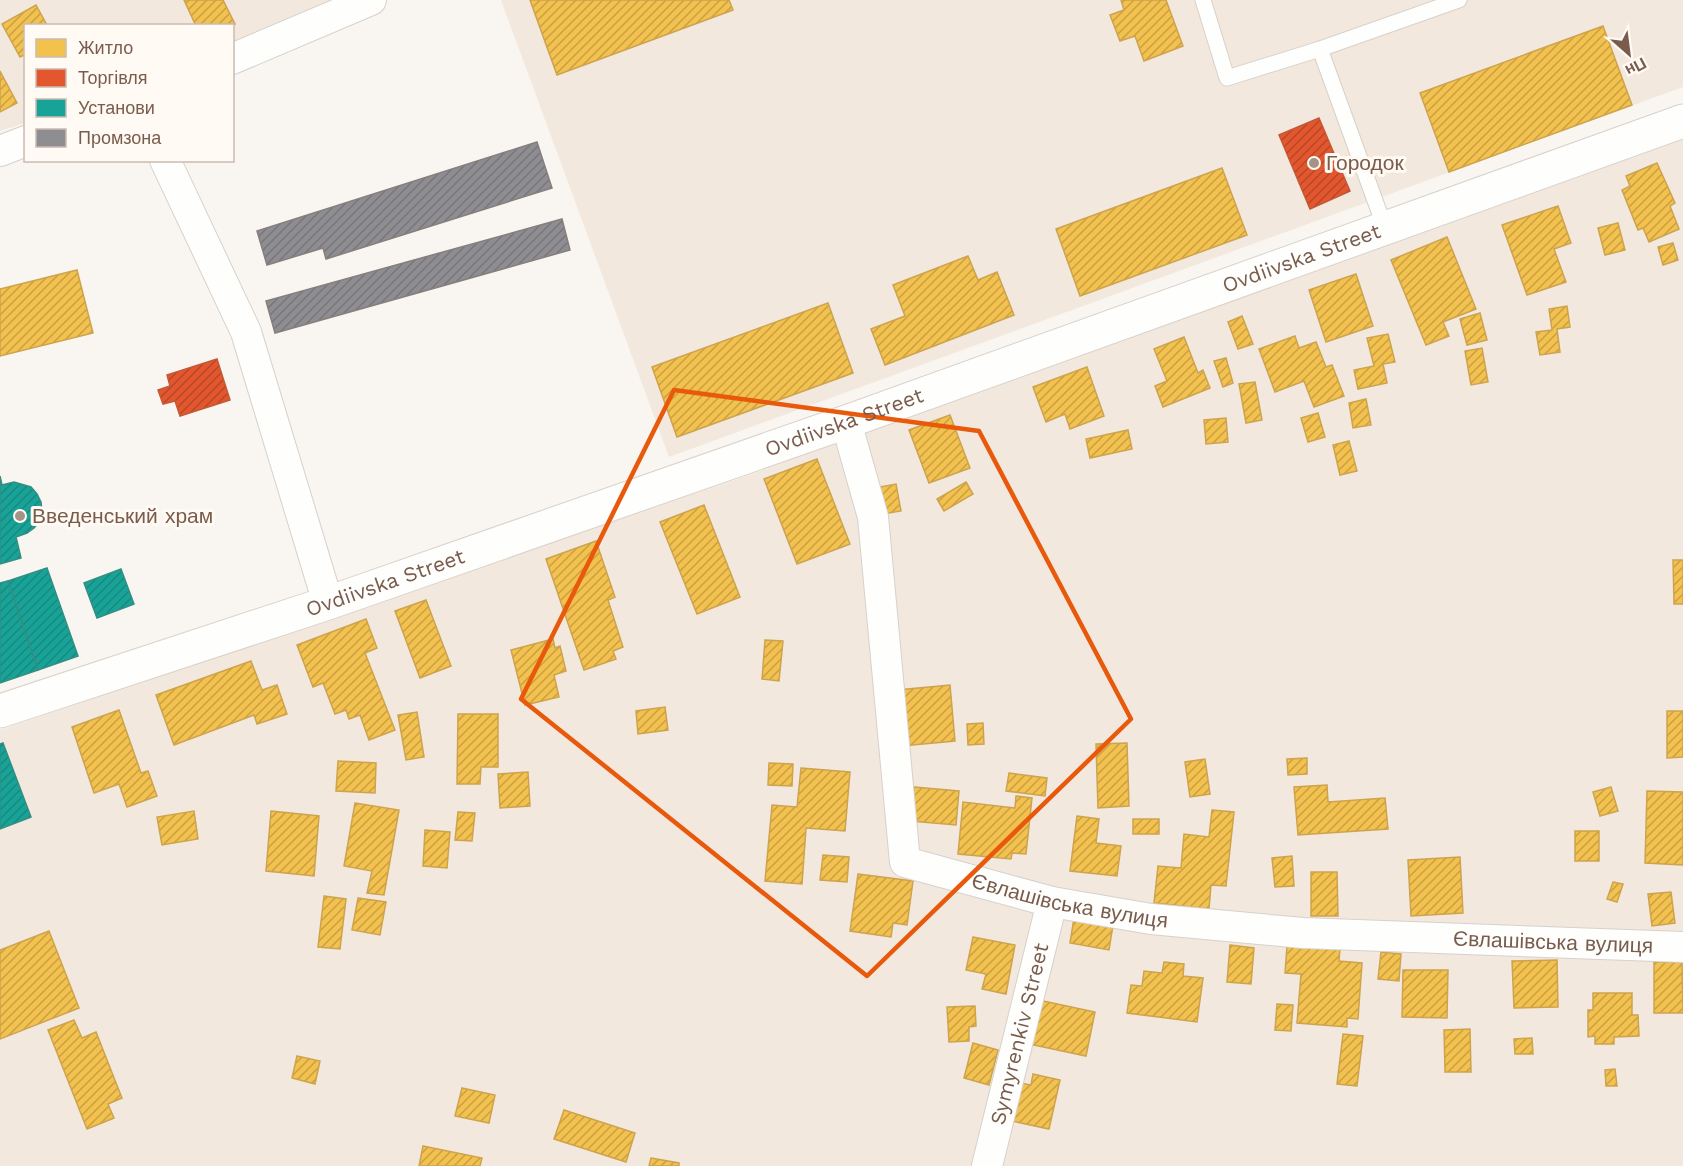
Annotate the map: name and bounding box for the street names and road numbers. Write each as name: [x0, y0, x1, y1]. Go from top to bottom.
street label: Ovdiivska Street: [1219, 218, 1384, 298]
street label: Ovdiivska Street: [761, 382, 927, 461]
street label: Ovdiivska Street: [303, 543, 468, 621]
street label: Євлашівська вулиця: [969, 868, 1169, 933]
street label: Євлашівська вулиця: [1453, 926, 1654, 958]
street label: Symyrenkiv Street: [985, 940, 1053, 1127]

